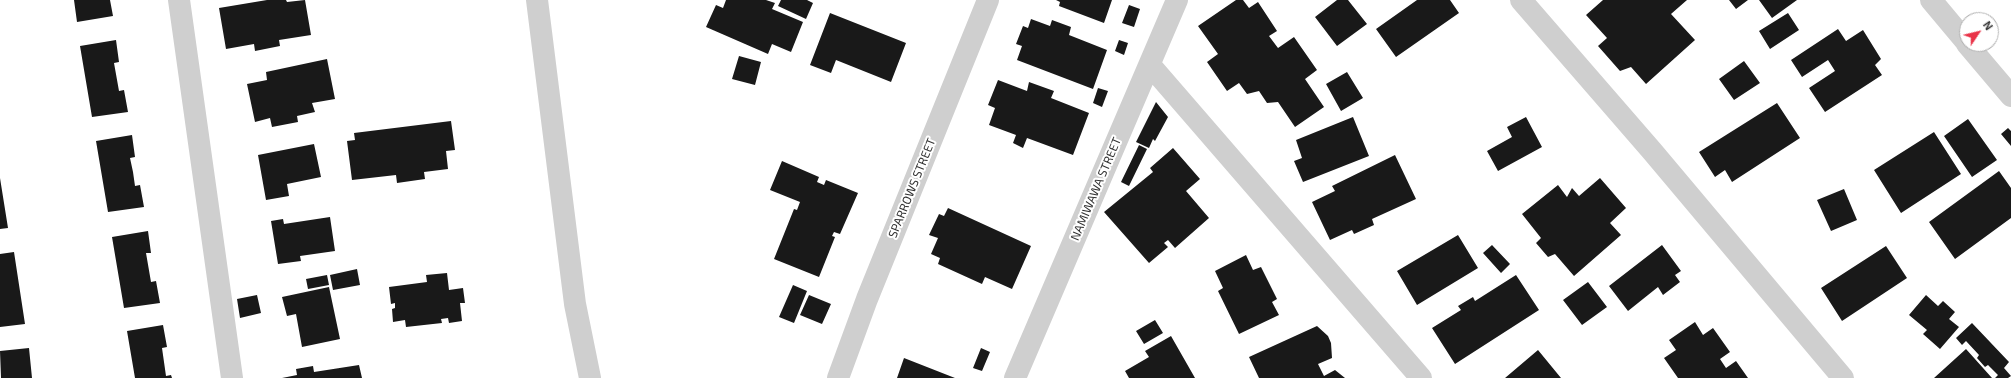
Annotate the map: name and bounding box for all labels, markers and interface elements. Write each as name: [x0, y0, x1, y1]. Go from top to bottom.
north arrow: [1959, 12, 1999, 52]
text: N: [1981, 18, 1996, 32]
street label: NAMIWAWA STREET: [1068, 135, 1124, 243]
street label: SPARROWS STREET: [885, 136, 939, 240]

